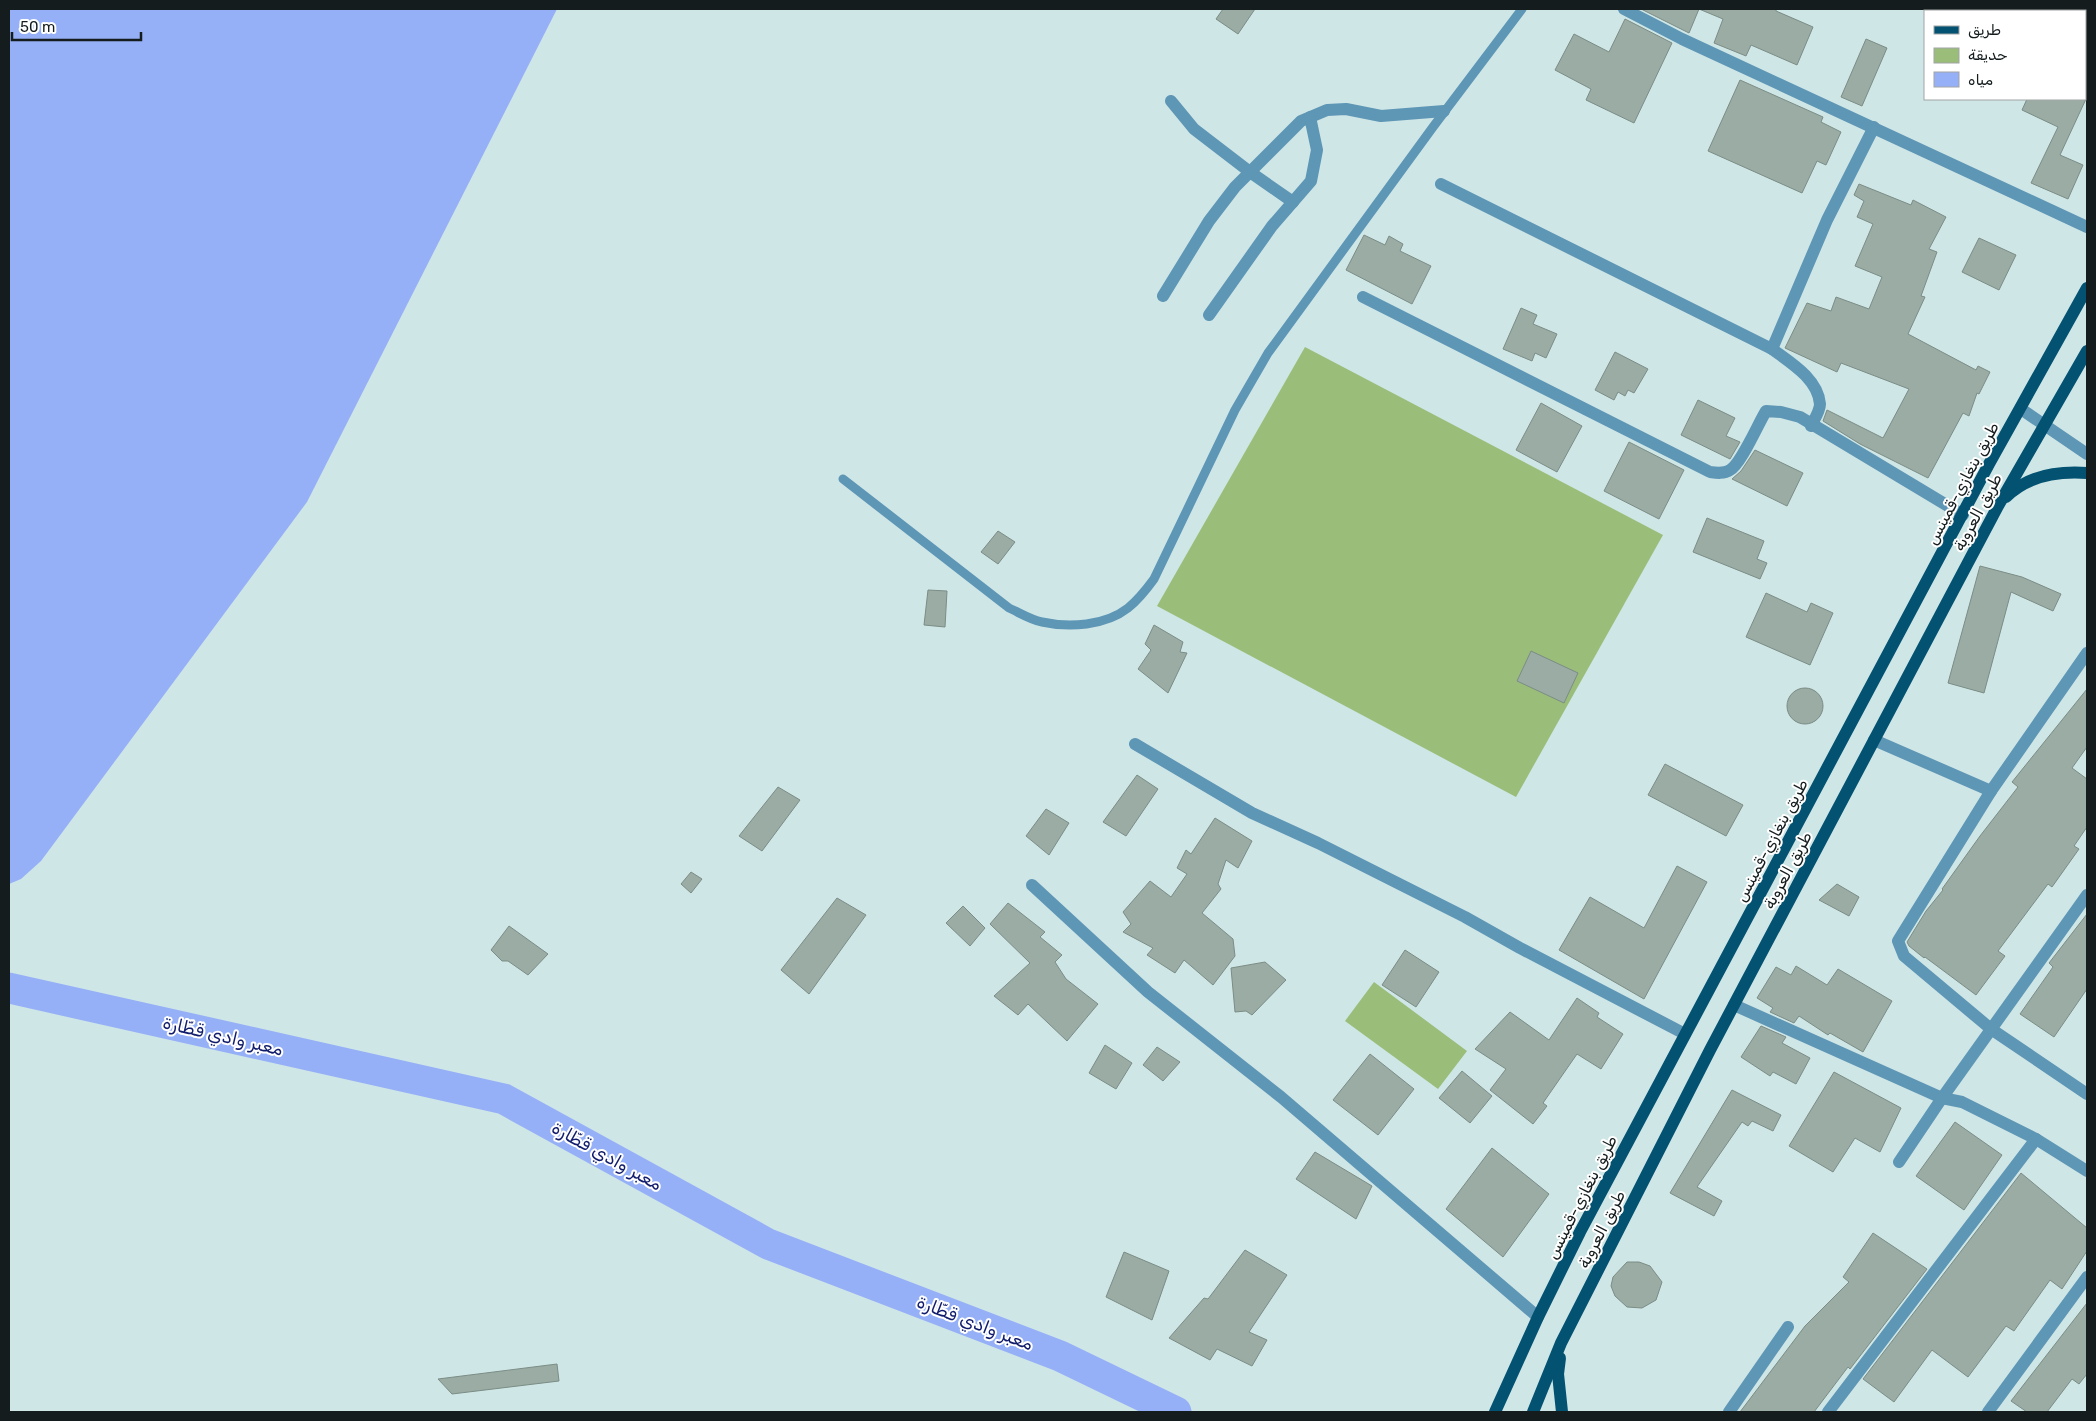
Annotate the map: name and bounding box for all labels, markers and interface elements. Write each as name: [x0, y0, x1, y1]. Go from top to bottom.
scale bar: [12, 10, 141, 42]
legend: [1924, 10, 2086, 100]
text: 50 m: [20, 18, 55, 36]
text: طريق: [1968, 21, 2001, 39]
text: حديقة: [1968, 46, 2008, 64]
text: مياه: [1968, 71, 1993, 89]
street label: طريق بنغازي-قمينس: [1922, 419, 2005, 549]
street label: طريق العروبة: [1949, 470, 2007, 555]
street label: طريق بنغازي-قمينس: [1731, 776, 1814, 906]
street label: طريق العروبة: [1759, 828, 1817, 913]
water label: معبر وادي قطّارة: [160, 1011, 285, 1062]
water label: معبر وادي قطّارة: [547, 1117, 666, 1196]
street label: طريق بنغازي-قمينس: [1542, 1132, 1623, 1263]
street label: طريق العروبة: [1574, 1187, 1630, 1272]
water label: معبر وادي قطّارة: [913, 1291, 1036, 1356]

